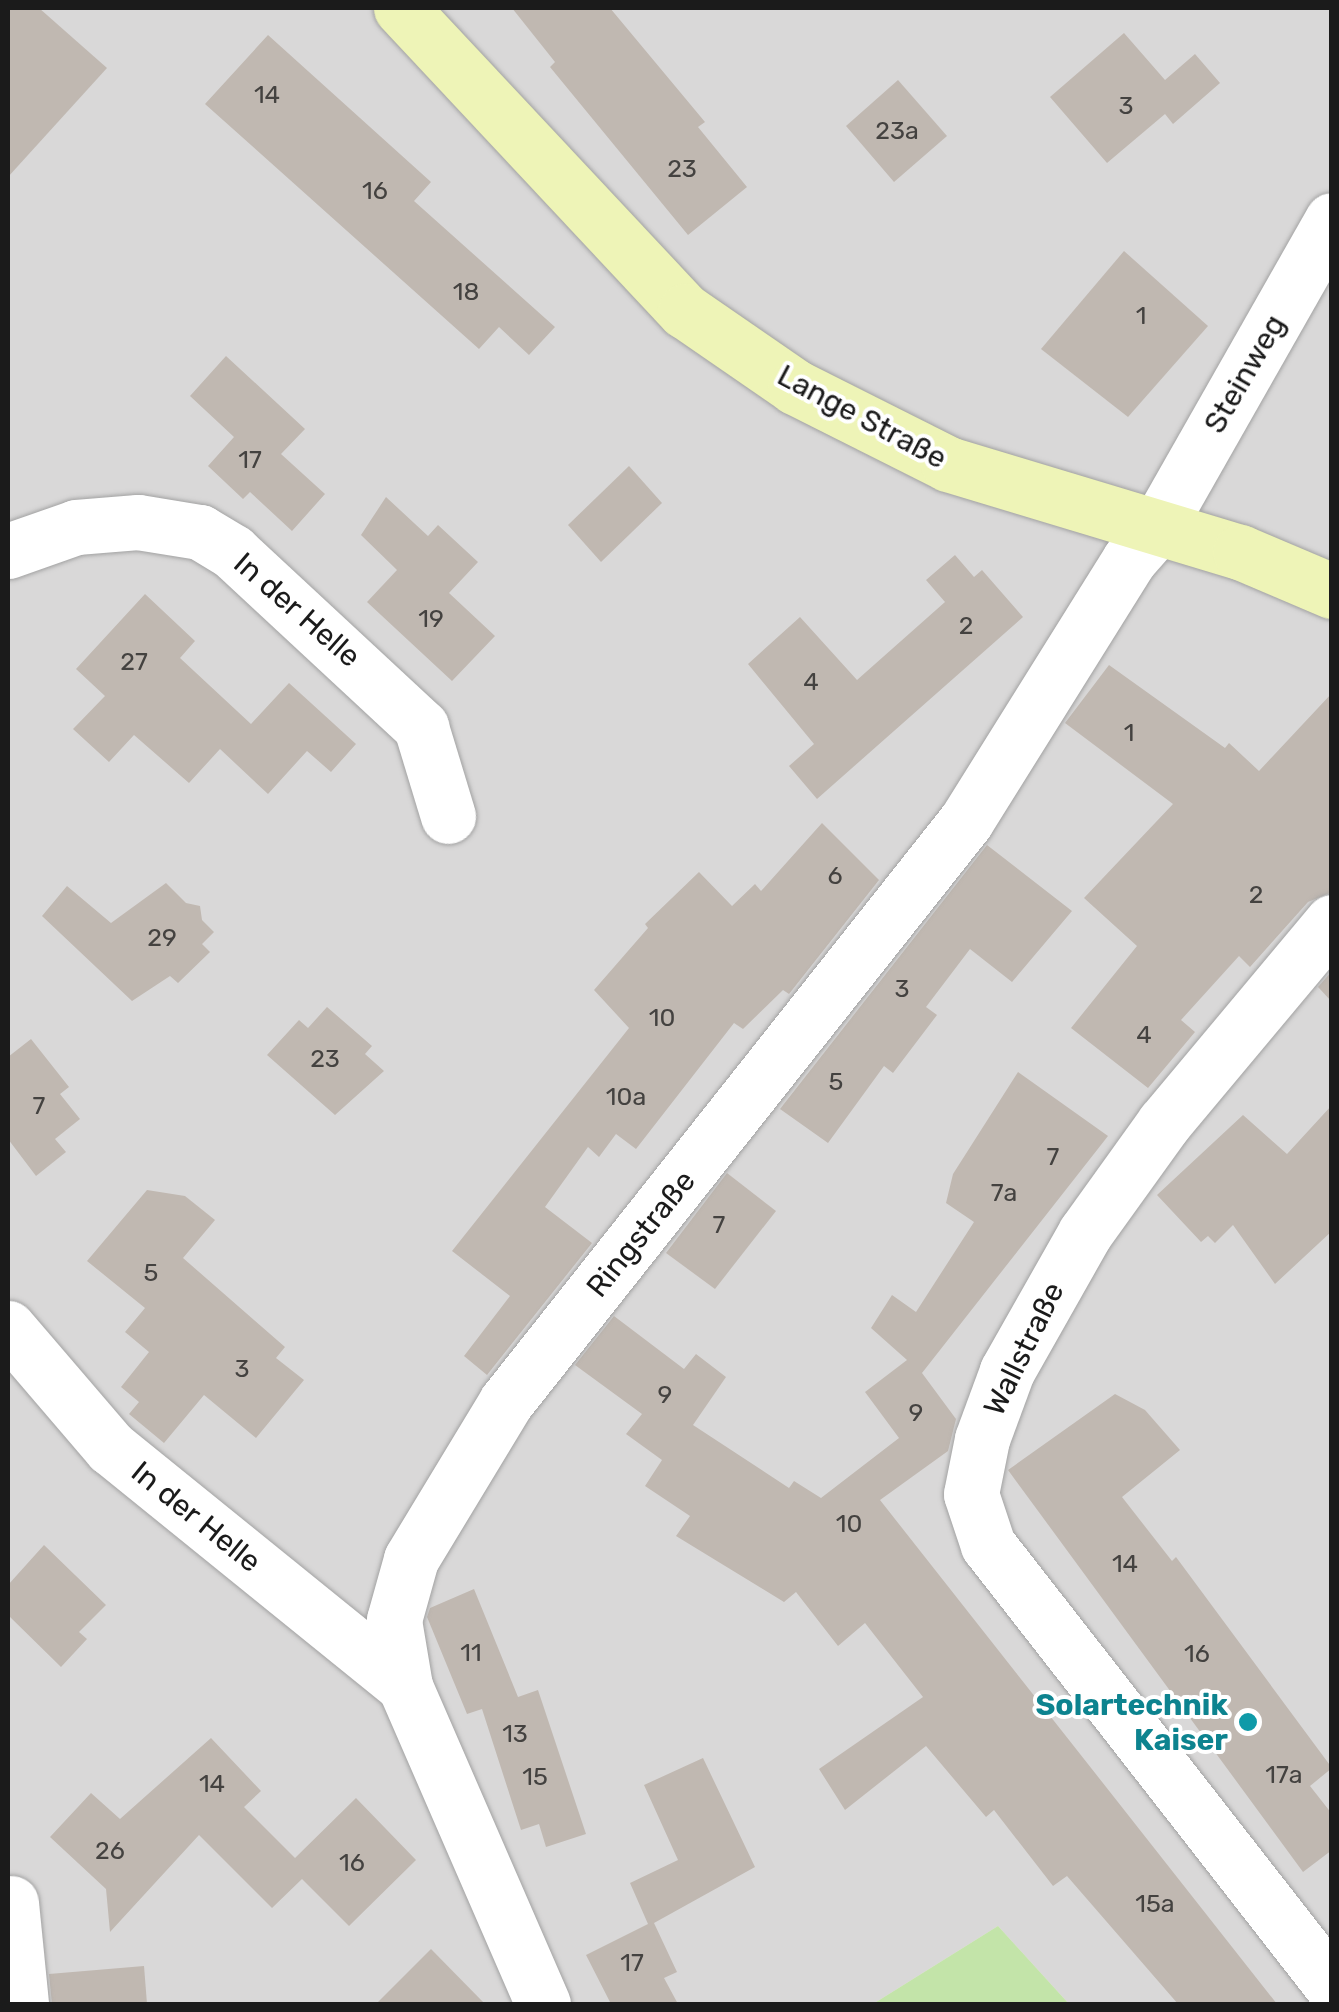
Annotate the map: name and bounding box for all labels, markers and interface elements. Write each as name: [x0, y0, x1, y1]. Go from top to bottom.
house number: 14: [254, 80, 280, 110]
house number: 3: [1118, 91, 1134, 121]
house number: 23a: [875, 116, 919, 146]
house number: 23: [667, 154, 697, 184]
house number: 16: [362, 176, 388, 206]
house number: 18: [453, 277, 479, 307]
house number: 1: [1136, 301, 1146, 331]
street label: Steinweg: [1197, 308, 1293, 440]
street label: Lange Straße: [771, 357, 953, 477]
house number: 17: [238, 445, 262, 475]
street label: In der Helle: [226, 545, 368, 675]
house number: 19: [418, 604, 444, 634]
house number: 2: [959, 611, 973, 641]
house number: 27: [120, 647, 148, 677]
house number: 4: [803, 667, 819, 697]
house number: 1: [1124, 718, 1134, 748]
house number: 6: [827, 861, 843, 891]
house number: 2: [1249, 880, 1263, 910]
house number: 29: [147, 923, 177, 953]
house number: 3: [894, 974, 910, 1004]
house number: 10: [649, 1003, 675, 1033]
house number: 4: [1136, 1020, 1152, 1050]
house number: 23: [310, 1044, 340, 1074]
house number: 5: [829, 1067, 843, 1097]
house number: 10a: [606, 1082, 646, 1112]
house number: 7: [33, 1091, 45, 1121]
house number: 7: [1047, 1142, 1059, 1172]
street label: Ringstraße: [579, 1164, 703, 1304]
house number: 7a: [991, 1178, 1017, 1208]
house number: 7: [713, 1210, 725, 1240]
house number: 5: [144, 1258, 158, 1288]
street label: Wallstraße: [976, 1277, 1072, 1421]
house number: 3: [234, 1354, 250, 1384]
house number: 9: [658, 1380, 672, 1410]
house number: 9: [909, 1398, 923, 1428]
street label: In der Helle: [124, 1454, 268, 1580]
house number: 10: [836, 1509, 862, 1539]
house number: 14: [1112, 1549, 1138, 1579]
house number: 11: [460, 1638, 482, 1668]
house number: 16: [1184, 1639, 1210, 1669]
place label: Solartechnik Kaiser: [1035, 1687, 1228, 1758]
marker: Solartechnik Kaiser: [1237, 1711, 1259, 1733]
house number: 13: [502, 1719, 528, 1749]
house number: 17a: [1265, 1760, 1303, 1790]
house number: 15: [522, 1762, 548, 1792]
house number: 14: [199, 1769, 225, 1799]
house number: 26: [95, 1836, 125, 1866]
house number: 16: [339, 1848, 365, 1878]
house number: 15a: [1135, 1889, 1175, 1919]
house number: 17: [620, 1948, 644, 1978]

